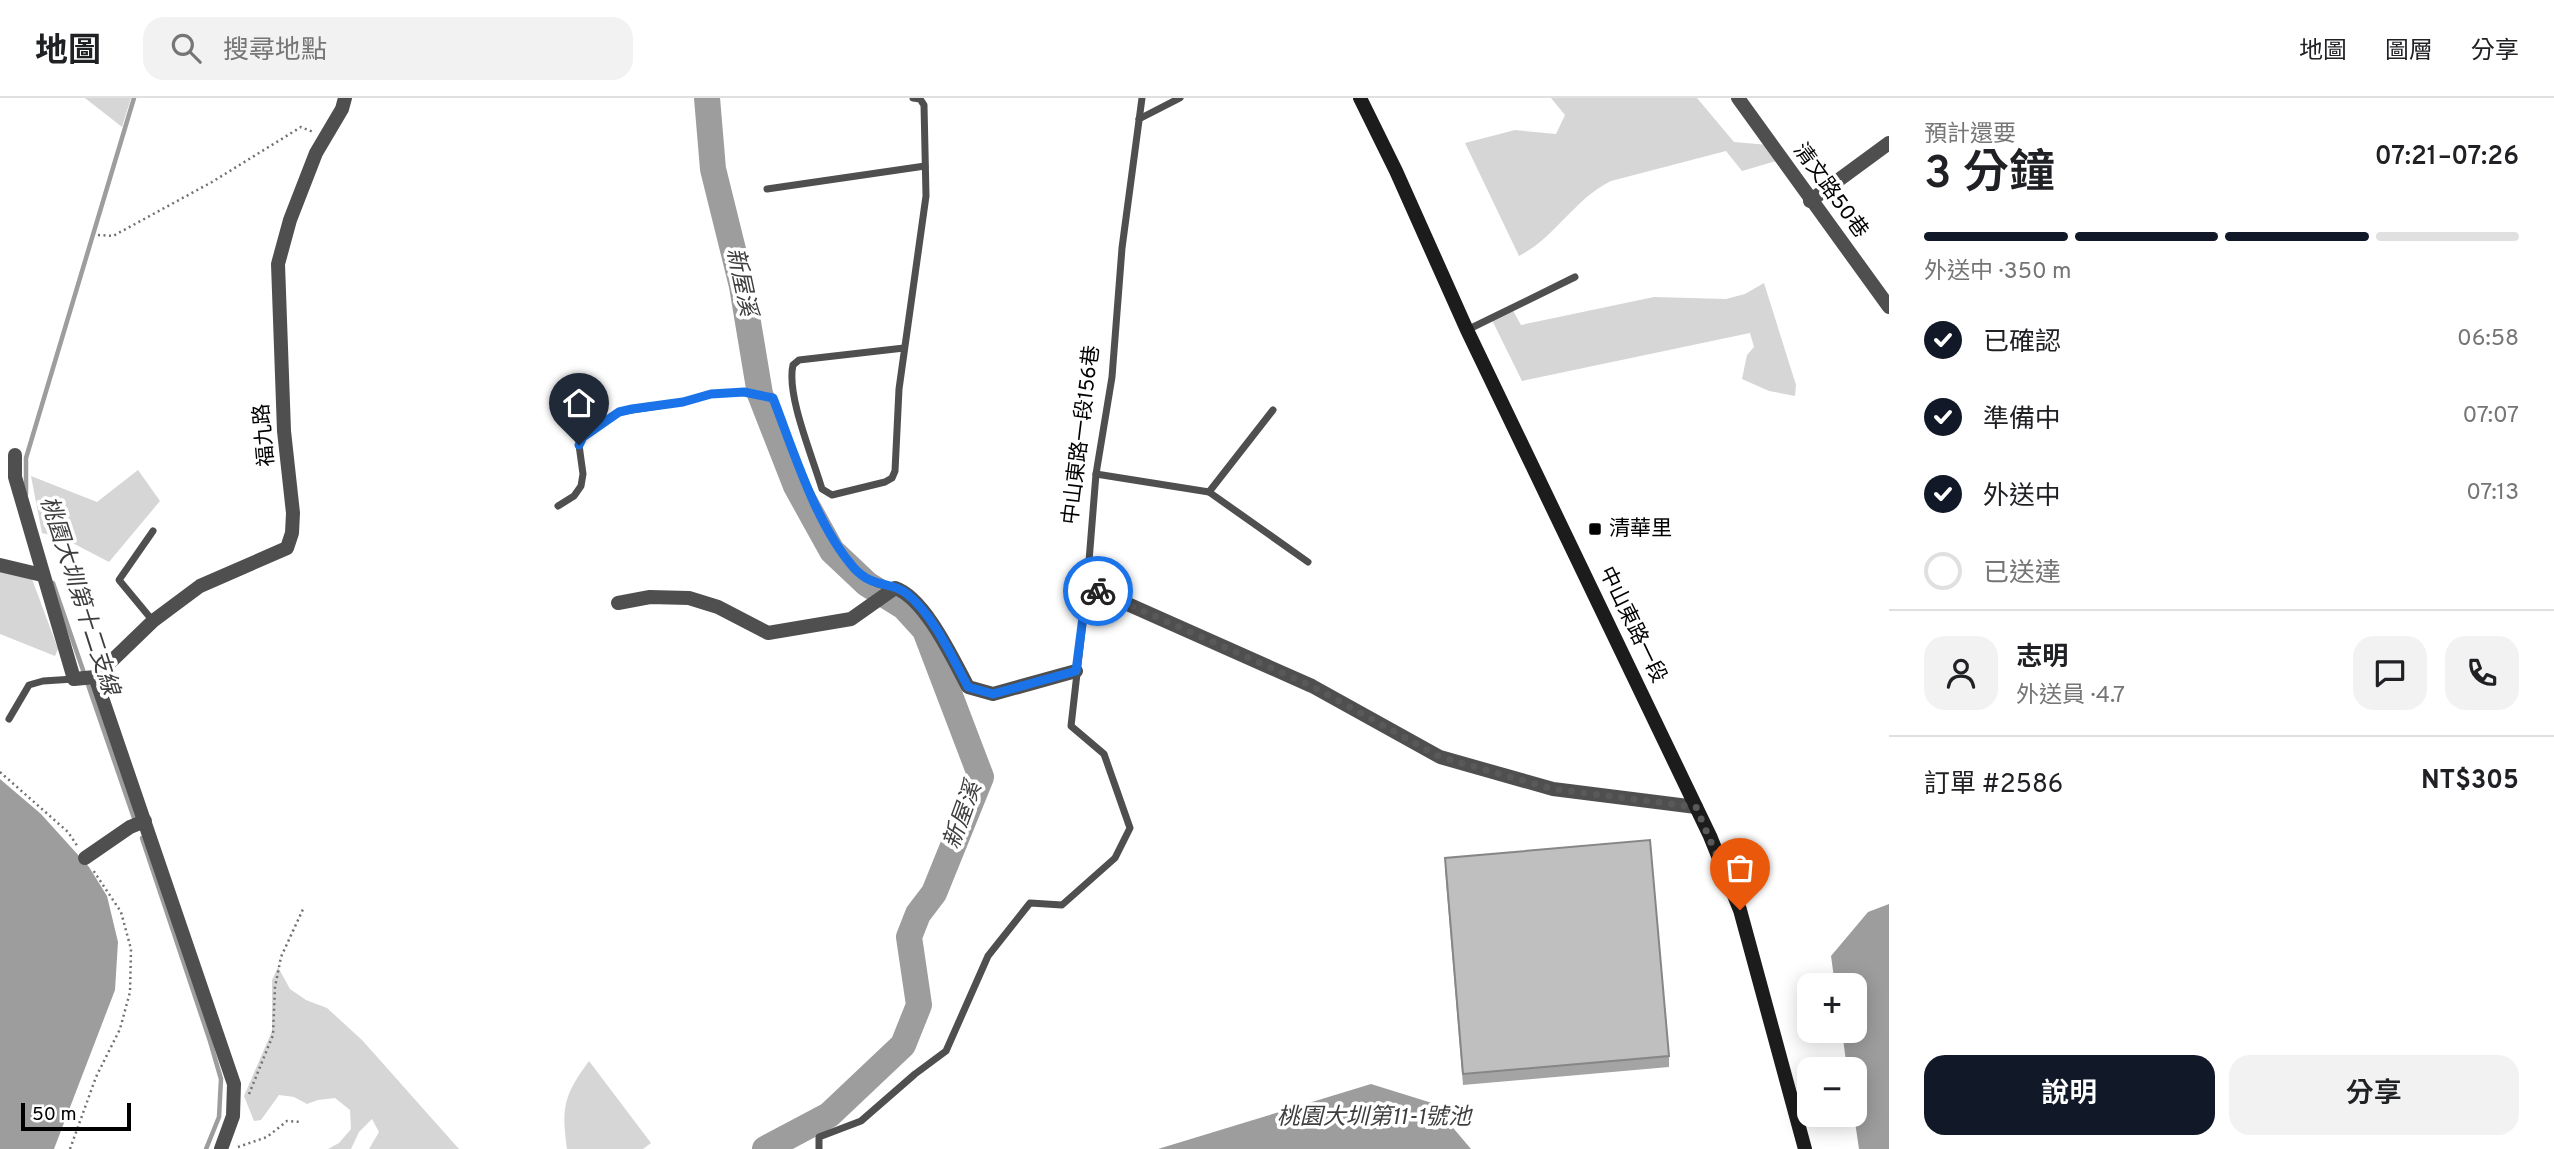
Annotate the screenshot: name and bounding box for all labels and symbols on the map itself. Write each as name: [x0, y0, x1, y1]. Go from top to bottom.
street label: 清文路50巷: [1787, 138, 1873, 244]
water label: 新屋溪: [719, 245, 762, 322]
street label: 中山東路一段156巷: [1058, 344, 1106, 526]
pin: [549, 373, 609, 445]
street label: 福九路: [249, 402, 281, 468]
water label: 桃園大圳第十二支線: [32, 493, 125, 702]
place label: 清華里: [1609, 516, 1672, 543]
marker: 清華里: [1587, 521, 1603, 537]
courier: [1063, 556, 1133, 626]
street label: 中山東路一段: [1592, 562, 1672, 688]
water label: 新屋溪: [939, 776, 990, 853]
pin: [1710, 838, 1770, 910]
scale bar: [21, 1100, 131, 1132]
water label: 桃園大圳第11-1號池: [1277, 1104, 1473, 1133]

